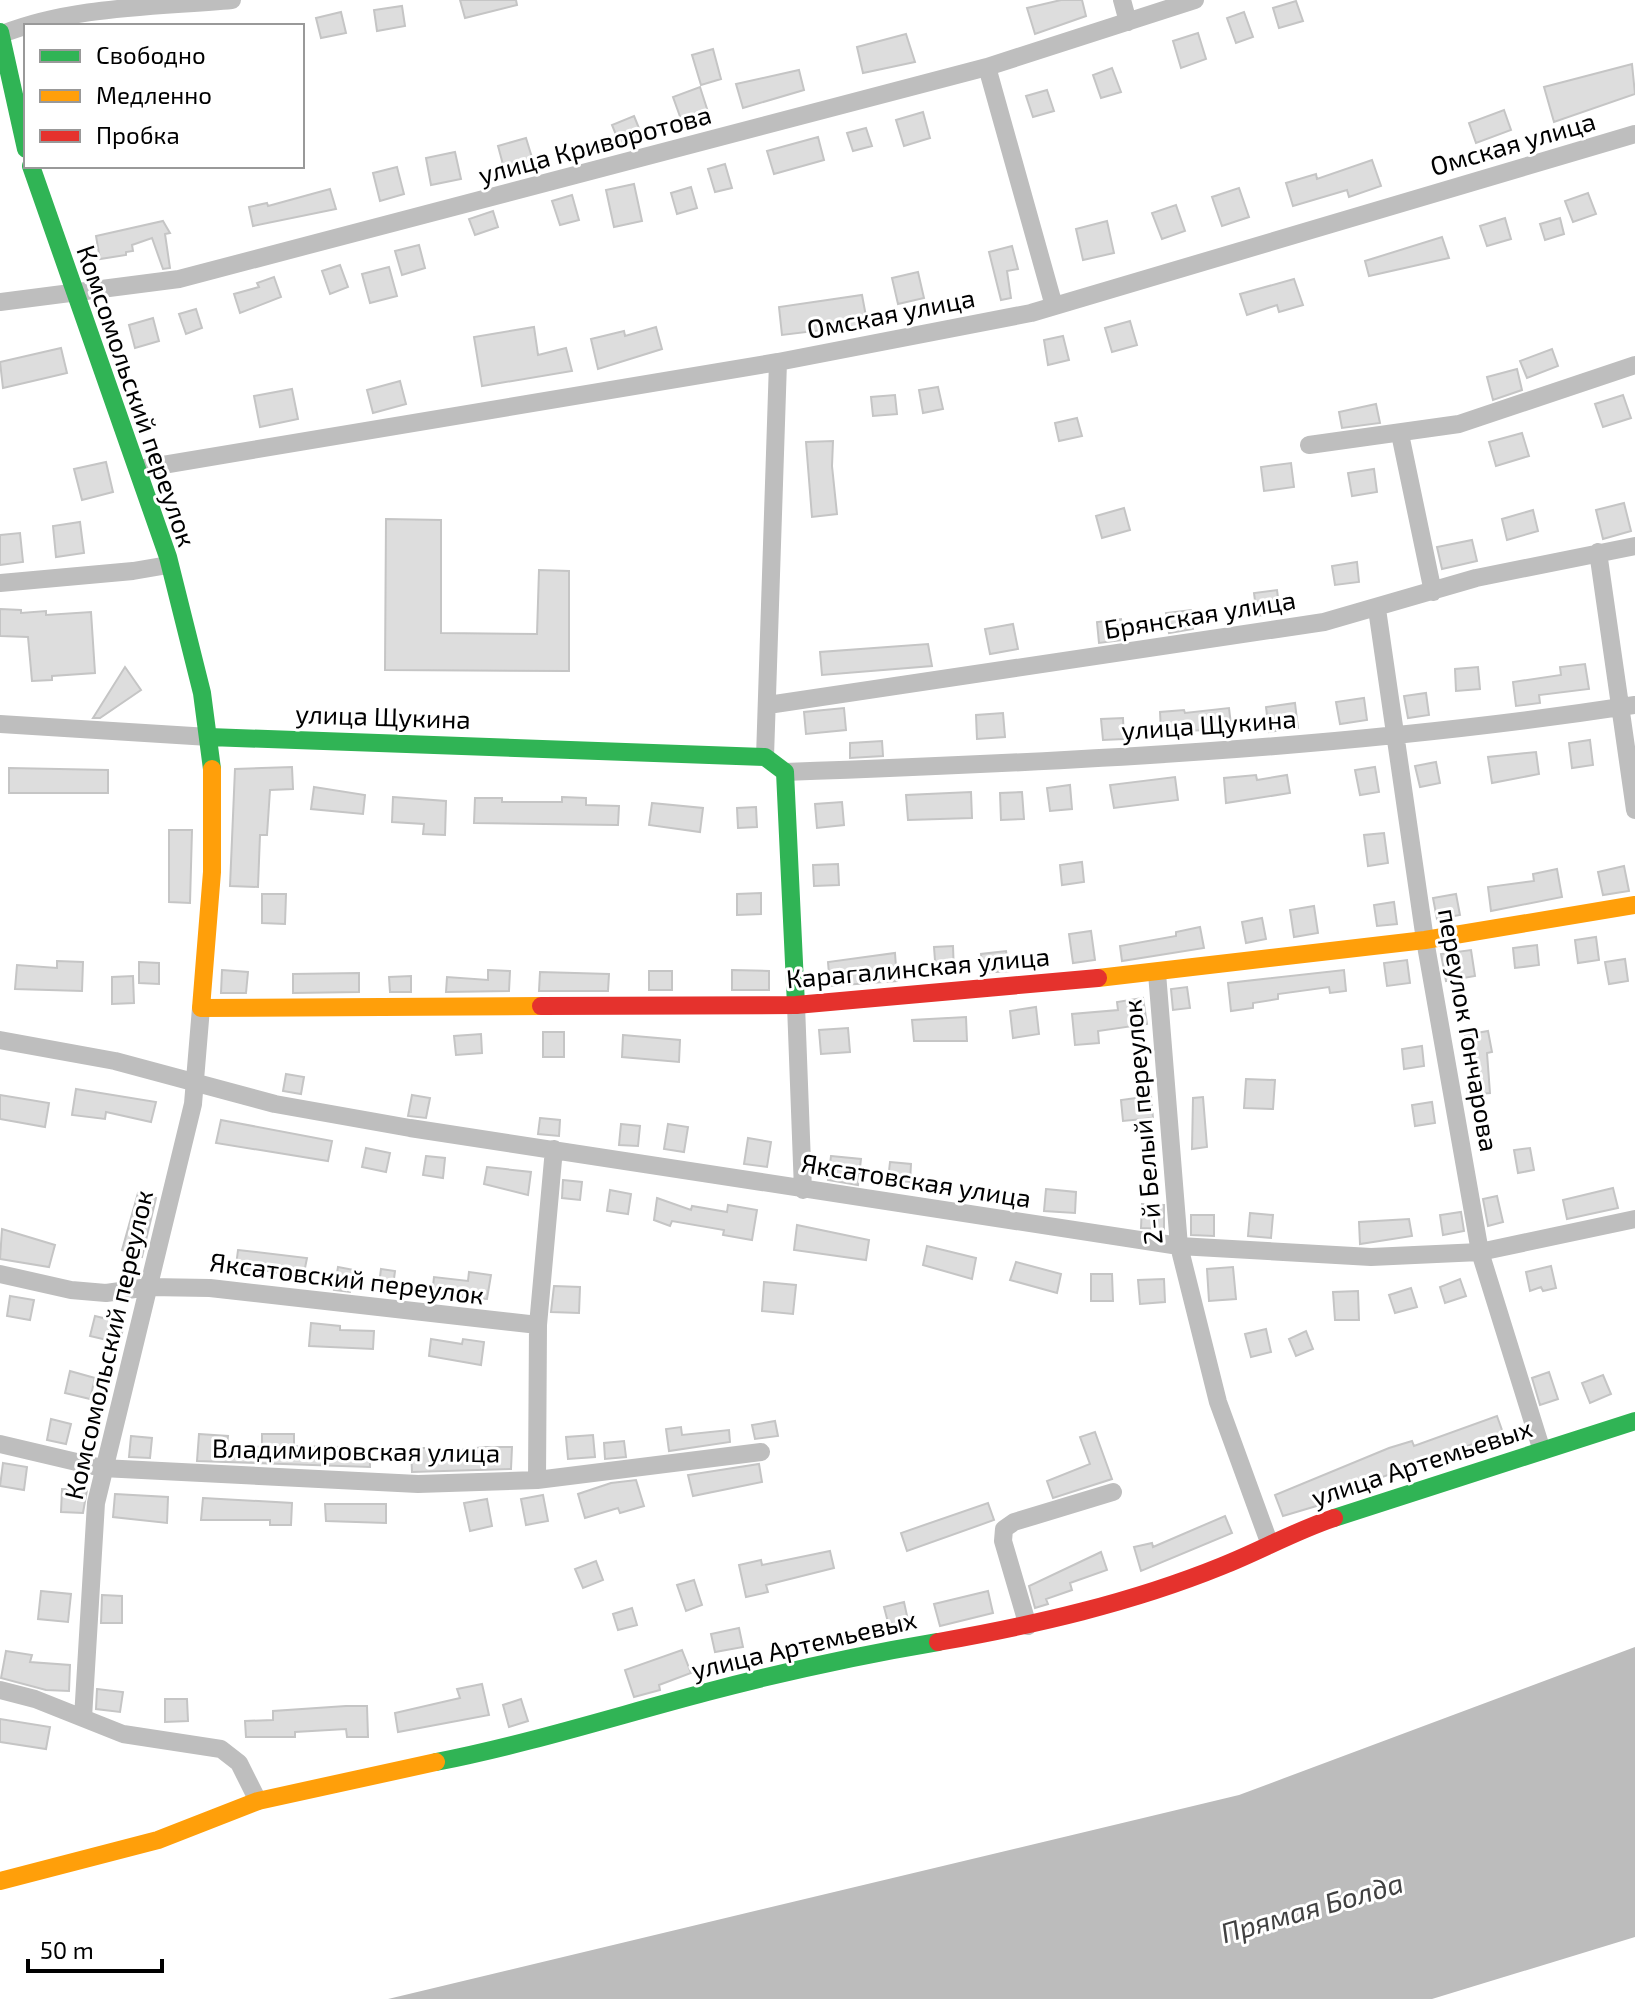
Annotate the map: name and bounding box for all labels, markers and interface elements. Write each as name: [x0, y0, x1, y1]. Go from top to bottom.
legend: [24, 24, 304, 168]
text: Свободно: [96, 40, 206, 69]
text: Медленно: [96, 80, 212, 109]
street label: улица Криворотова: [475, 98, 715, 190]
street label: Омская улица: [1426, 104, 1599, 182]
text: Пробка: [96, 120, 180, 149]
street label: Комсомольский переулок: [70, 241, 204, 551]
street label: Омская улица: [804, 281, 977, 345]
street label: Брянская улица: [1102, 583, 1298, 645]
street label: улица Щукина: [295, 697, 471, 735]
street label: улица Щукина: [1120, 702, 1298, 746]
street label: переулок Гончарова: [1432, 906, 1506, 1154]
street label: Карагалинская улица: [785, 940, 1051, 994]
street label: 2-й Белый переулок: [1115, 998, 1169, 1246]
street label: Яксатовская улица: [799, 1146, 1033, 1214]
street label: Комсомольский переулок: [57, 1187, 159, 1503]
street label: Яксатовский переулок: [208, 1245, 486, 1311]
street label: улица Артемьевых: [1307, 1411, 1536, 1513]
street label: Владимировская улица: [212, 1431, 500, 1469]
street label: улица Артемьевых: [688, 1603, 920, 1686]
water label: Прямая Болда: [1217, 1865, 1407, 1949]
scale bar: [28, 1923, 162, 1973]
text: 50 m: [40, 1935, 94, 1964]

